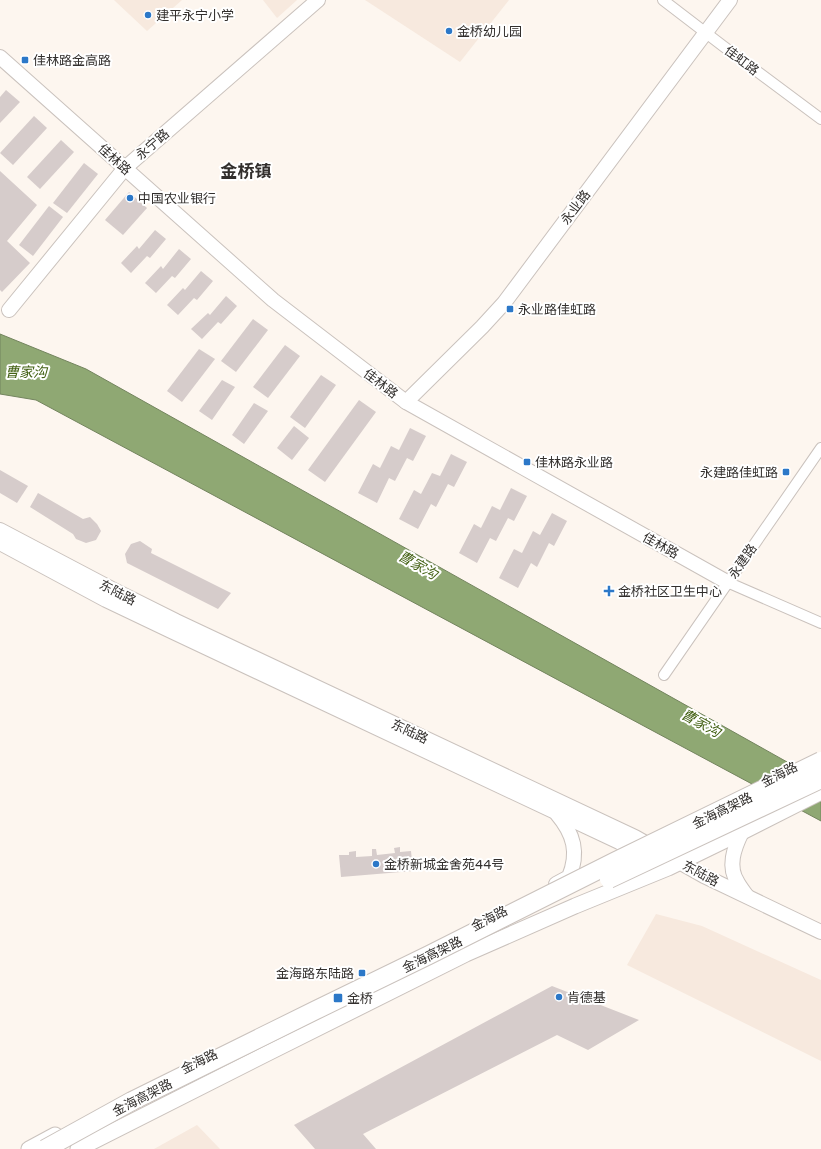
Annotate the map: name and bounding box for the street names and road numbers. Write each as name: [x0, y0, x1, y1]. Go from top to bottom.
street label: 佳虹路: [721, 43, 762, 79]
street label: 永宁路: [133, 126, 173, 164]
street label: 佳林路: [94, 141, 134, 179]
street label: 永业路: [558, 187, 594, 228]
street label: 佳林路: [360, 366, 401, 402]
street label: 佳林路: [640, 529, 681, 562]
street label: 永建路: [725, 541, 761, 582]
street label: 东陆路: [97, 577, 139, 609]
street label: 东陆路: [389, 716, 431, 747]
street label: 金海路: [758, 759, 800, 791]
street label: 金海高架路: [690, 789, 755, 832]
street label: 东陆路: [680, 858, 722, 890]
street label: 金海路: [468, 903, 510, 935]
street label: 金海高架路: [400, 933, 465, 976]
street label: 金海路: [178, 1046, 220, 1078]
street label: 金海高架路: [110, 1076, 175, 1120]

